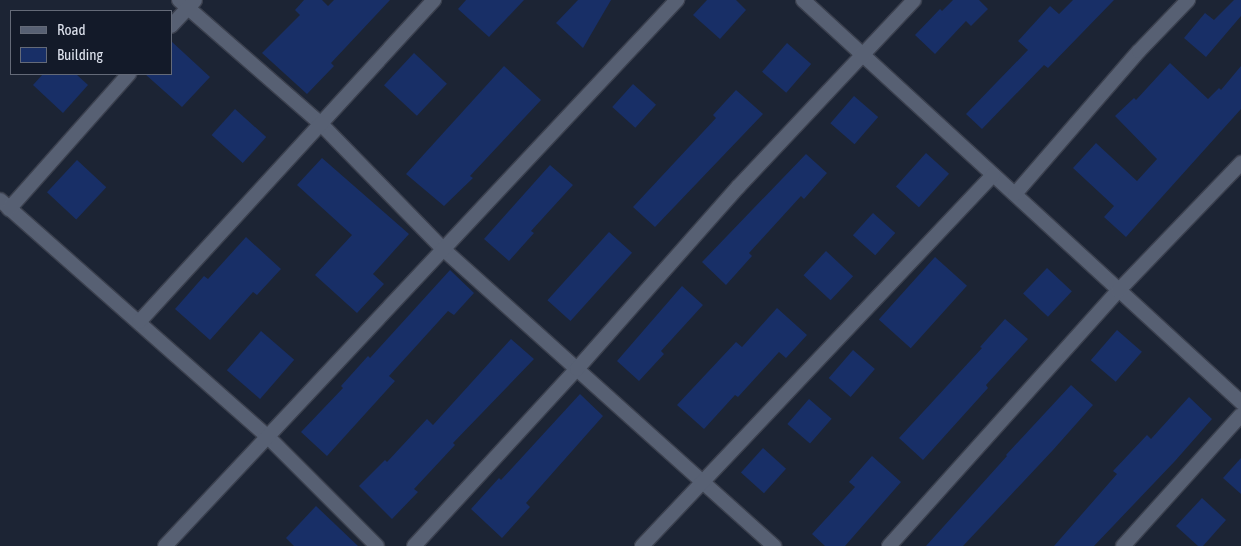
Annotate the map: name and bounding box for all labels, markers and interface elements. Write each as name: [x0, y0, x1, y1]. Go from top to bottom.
legend: [10, 10, 172, 75]
text: Road: [57, 21, 86, 38]
text: Building: [57, 46, 103, 63]

